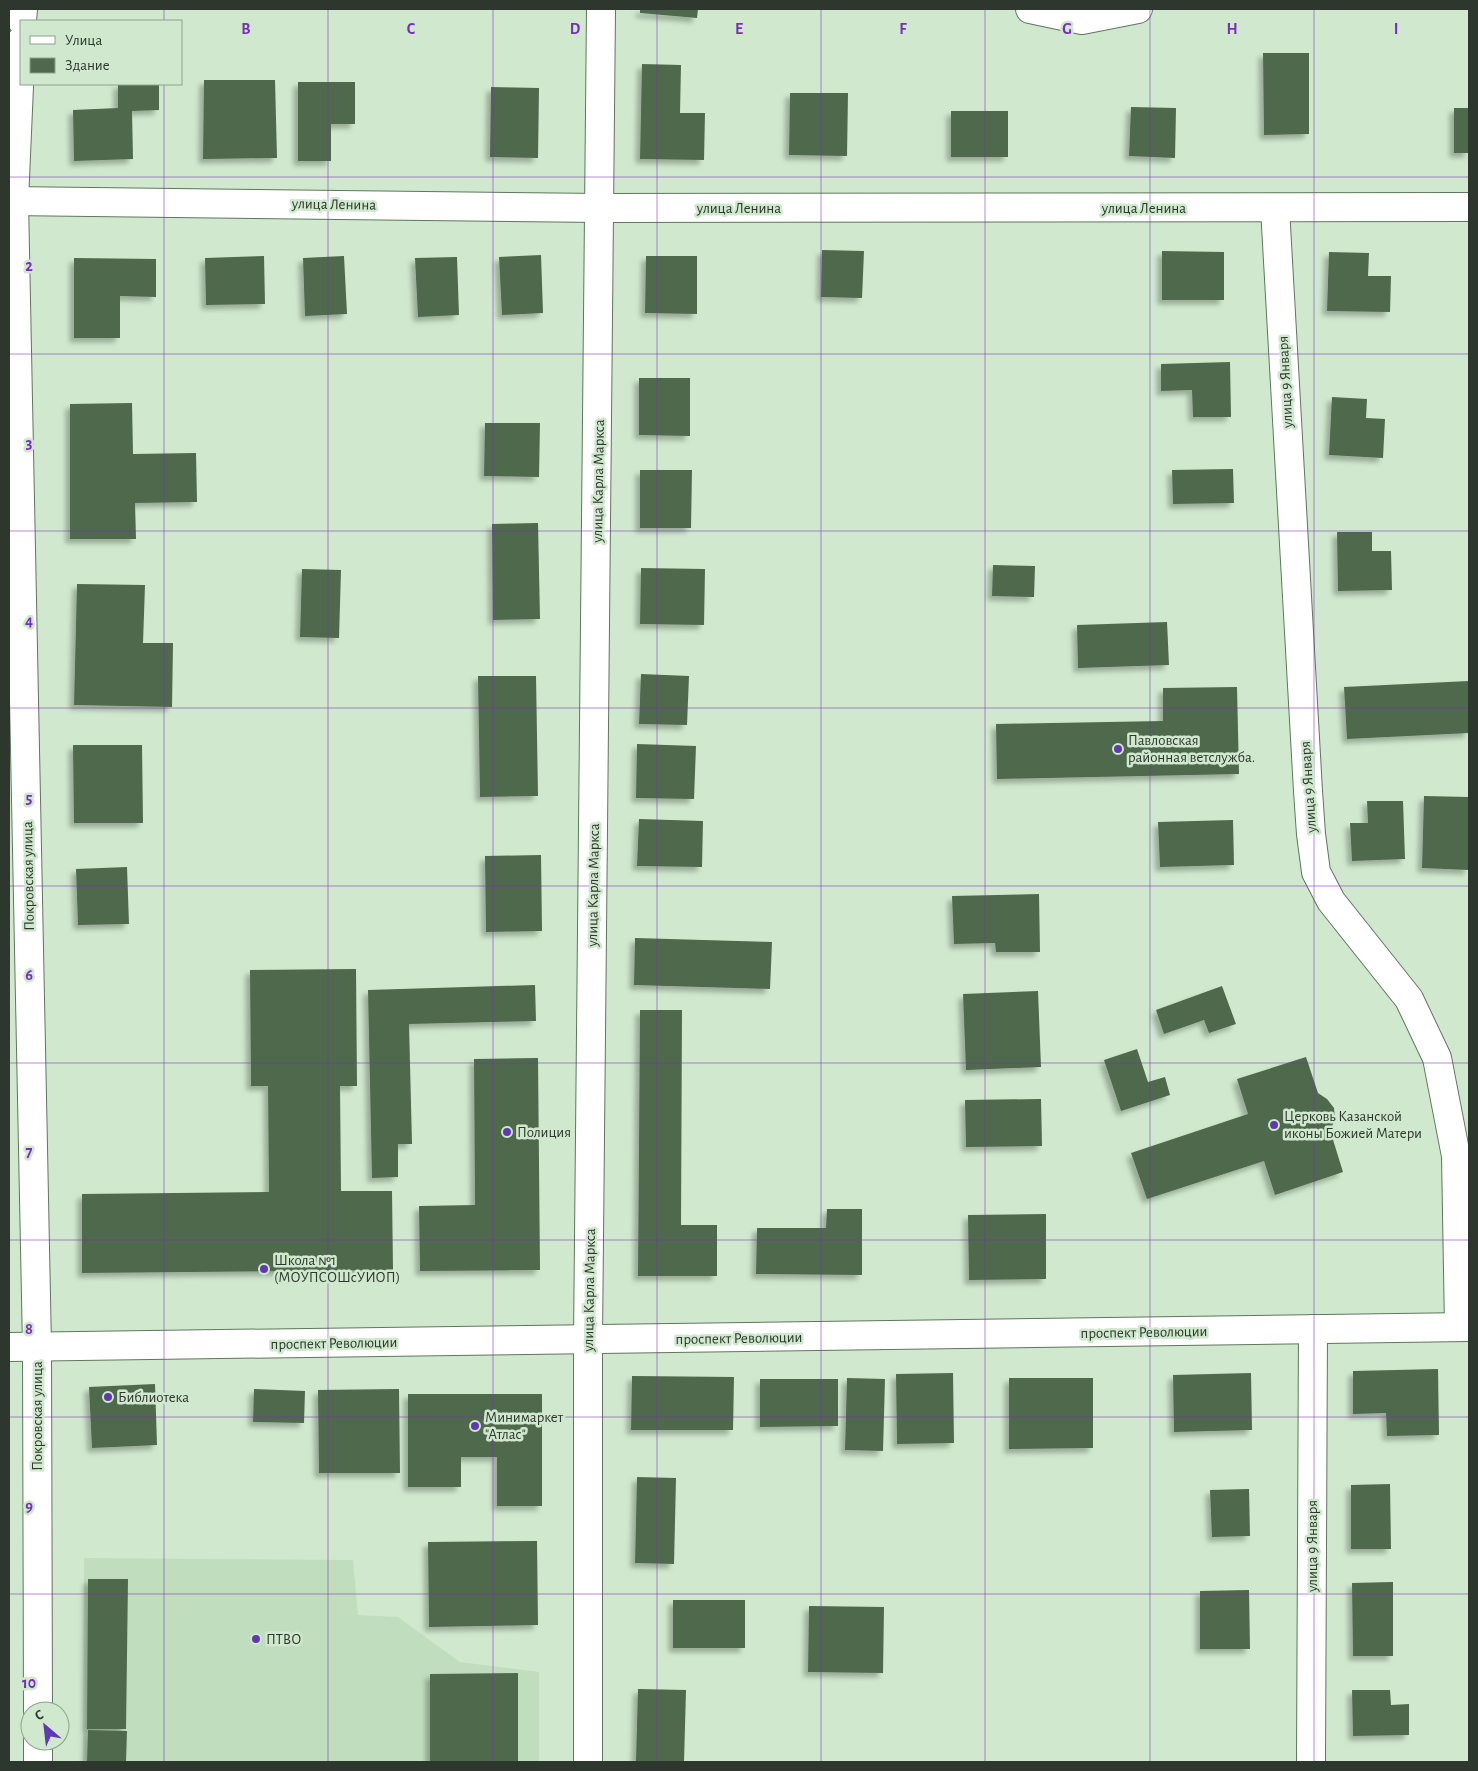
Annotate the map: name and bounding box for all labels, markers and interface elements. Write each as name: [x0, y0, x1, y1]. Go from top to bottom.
legend: [20, 20, 182, 85]
text: B: [241, 21, 251, 37]
text: C: [407, 21, 416, 37]
text: D: [570, 21, 581, 37]
text: E: [735, 21, 743, 37]
text: F: [899, 21, 907, 37]
text: G: [1062, 21, 1072, 37]
text: H: [1226, 21, 1238, 37]
text: I: [1394, 21, 1398, 37]
text: Улица: [65, 33, 102, 48]
text: Здание: [65, 58, 110, 73]
street label: улица Ленина: [291, 196, 376, 213]
street label: улица Ленина: [696, 201, 781, 216]
street label: улица Ленина: [1101, 201, 1186, 216]
text: 2: [25, 258, 33, 274]
street label: улица 9 Января: [1276, 336, 1295, 429]
street label: улица Карла Маркса: [590, 419, 607, 544]
text: 3: [26, 435, 33, 451]
text: 4: [25, 613, 33, 629]
place label: Павловская районная ветслужба.: [1128, 733, 1255, 765]
street label: улица 9 Января: [1298, 741, 1319, 834]
marker: Павловская районная ветслужба.: [1112, 743, 1124, 755]
text: 5: [26, 790, 33, 806]
street label: Покровская улица: [20, 821, 37, 931]
street label: улица Карла Маркса: [585, 823, 602, 948]
text: 6: [25, 967, 33, 983]
place label: Церковь Казанской иконы Божией Матери: [1284, 1109, 1422, 1141]
marker: Церковь Казанской иконы Божией Матери: [1268, 1119, 1280, 1131]
place label: Полиция: [517, 1125, 571, 1140]
marker: Полиция: [501, 1126, 513, 1138]
text: 7: [26, 1144, 33, 1160]
street label: улица Карла Маркса: [581, 1228, 598, 1353]
place label: Школа №1 (МОУПСОШсУИОП): [274, 1253, 400, 1285]
marker: Школа №1 (МОУПСОШсУИОП): [258, 1263, 270, 1275]
text: 8: [25, 1321, 33, 1337]
street label: проспект Революции: [1080, 1324, 1208, 1341]
street label: проспект Революции: [675, 1330, 803, 1347]
street label: проспект Революции: [270, 1335, 398, 1352]
street label: Покровская улица: [30, 1361, 45, 1471]
place label: Библиотека: [118, 1390, 189, 1405]
marker: Библиотека: [102, 1391, 114, 1403]
place label: Минимаркет "Атлас": [485, 1410, 564, 1442]
marker: Минимаркет "Атлас": [469, 1420, 481, 1432]
text: 9: [25, 1498, 33, 1514]
street label: улица 9 Января: [1305, 1500, 1320, 1593]
place label: ПТВО: [266, 1632, 301, 1647]
marker: ПТВО: [250, 1633, 262, 1645]
text: 10: [22, 1675, 36, 1691]
north arrow: [20, 1701, 70, 1751]
text: С: [33, 1707, 46, 1723]

